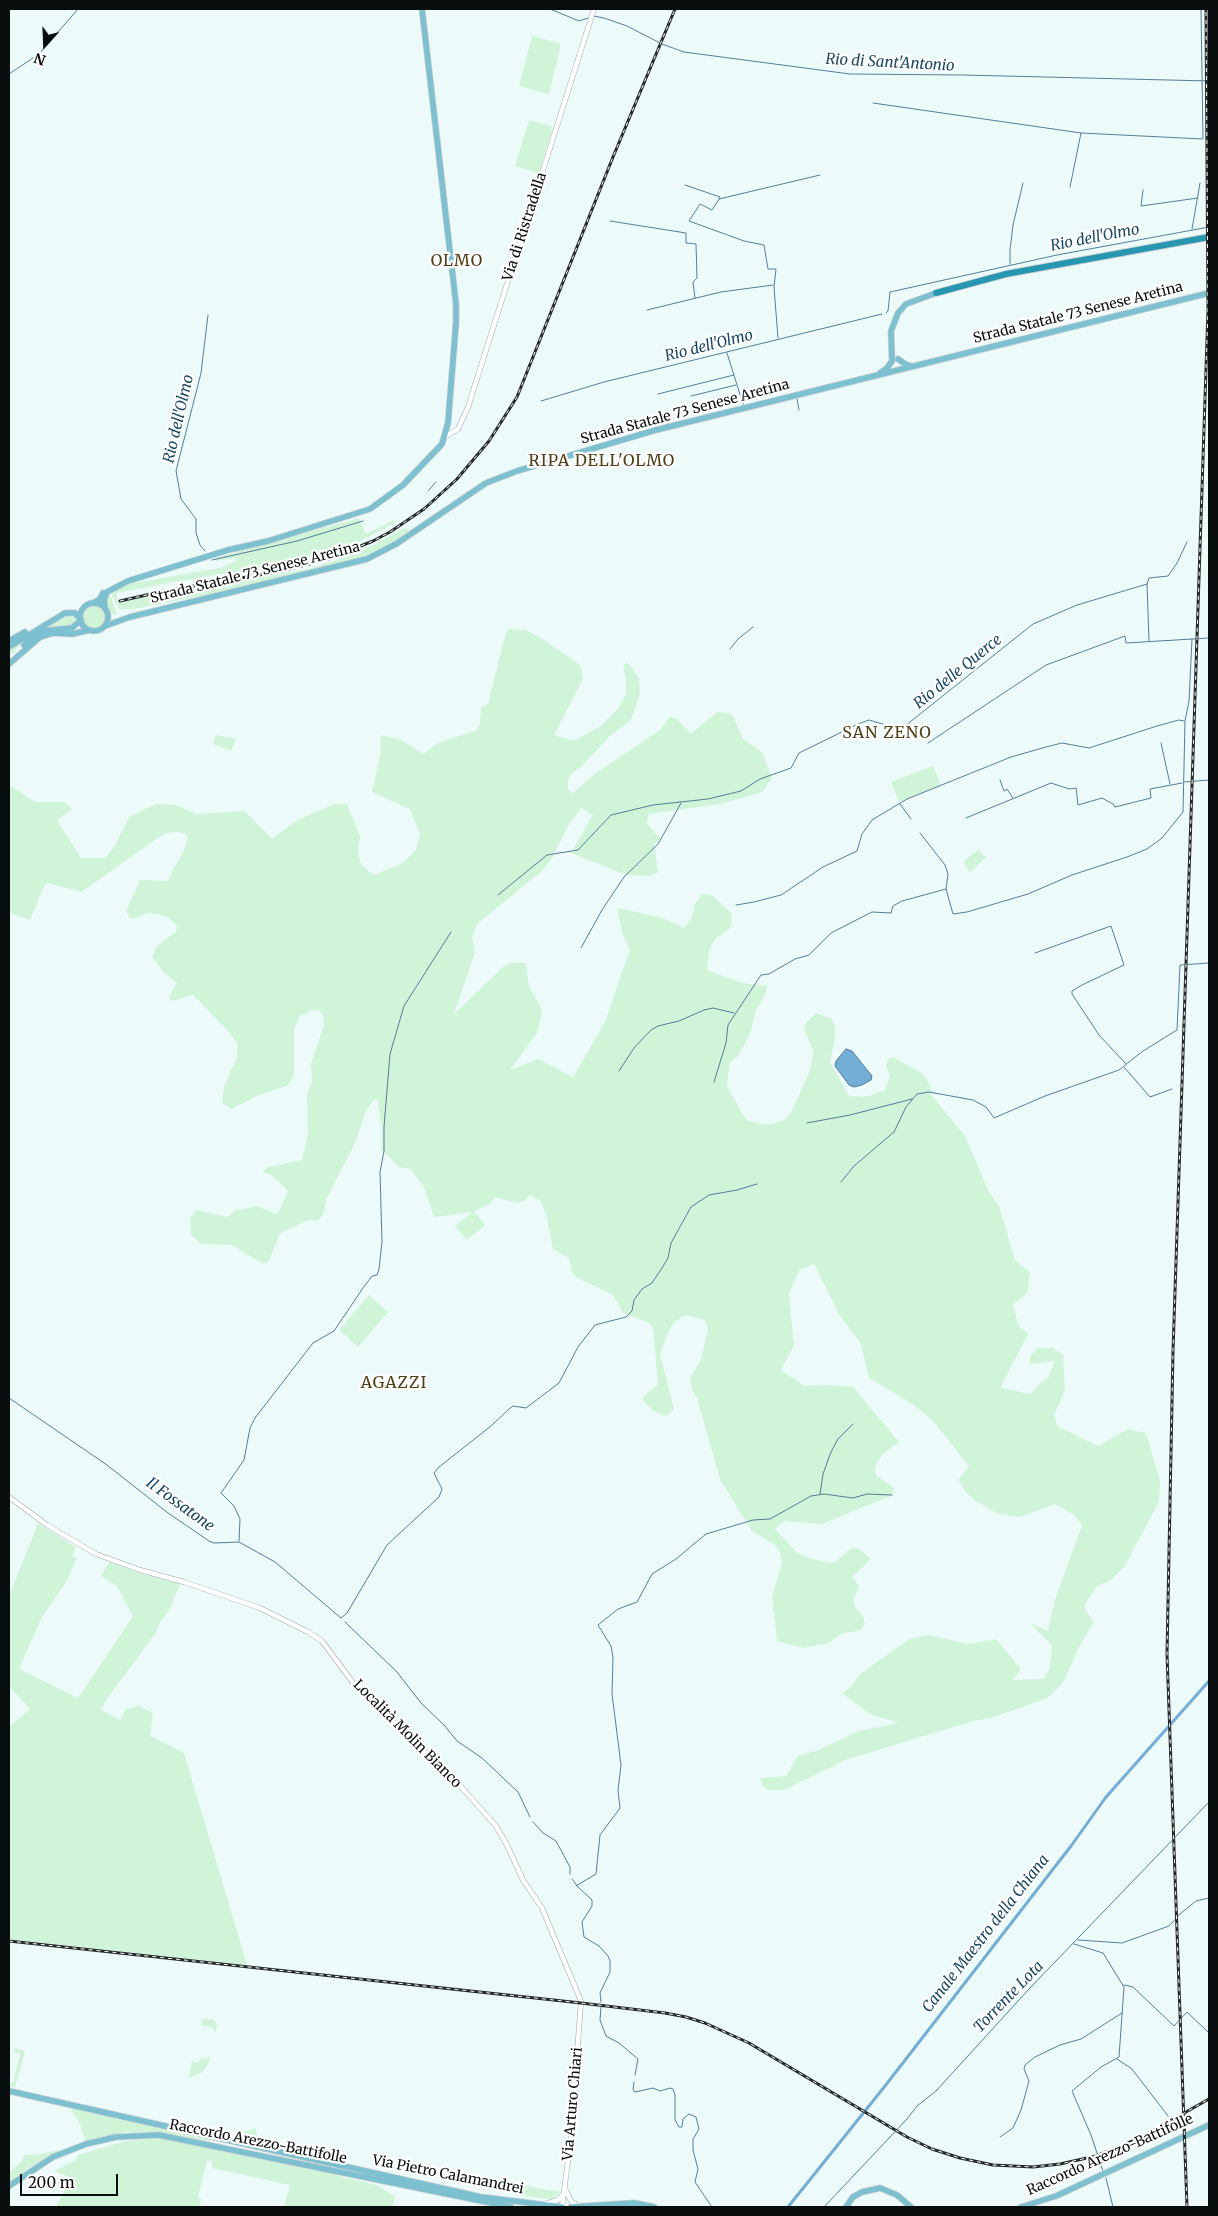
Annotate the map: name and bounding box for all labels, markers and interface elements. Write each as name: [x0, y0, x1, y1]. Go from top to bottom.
north arrow: [20, 20, 70, 70]
text: N: [32, 49, 48, 69]
water label: Rio di Sant'Antonio: [825, 51, 955, 75]
street label: Via di Ristradella: [499, 171, 551, 283]
water label: Rio dell'Olmo: [1049, 221, 1141, 255]
district label: OLMO: [430, 251, 484, 271]
street label: Strada Statale 73 Senese Aretina: [971, 279, 1185, 347]
water label: Rio dell'Olmo: [663, 326, 755, 366]
water label: Rio dell'Olmo: [160, 373, 198, 465]
street label: Strada Statale 73 Senese Aretina: [579, 376, 791, 448]
district label: RIPA DELL'OLMO: [527, 451, 677, 471]
street label: Strada Statale 73 Senese Aretina: [148, 539, 362, 607]
water label: Rio delle Querce: [910, 631, 1006, 713]
district label: SAN ZENO: [841, 723, 933, 743]
district label: AGAZZI: [360, 1373, 428, 1393]
water label: Il Fossatone: [142, 1474, 218, 1536]
street label: Località Molin Bianco: [349, 1676, 465, 1792]
water label: Canale Maestro della Chiana: [919, 1852, 1053, 2016]
water label: Torrente Lota: [970, 1958, 1048, 2036]
street label: Via Arturo Chiari: [560, 2047, 586, 2161]
street label: Raccordo Arezzo-Battifolle: [1024, 2111, 1196, 2199]
street label: Raccordo Arezzo-Battifolle: [168, 2117, 348, 2167]
street label: Via Pietro Calamandrei: [371, 2152, 525, 2198]
scale bar: [22, 2164, 120, 2196]
text: 200 m: [28, 2173, 75, 2192]

